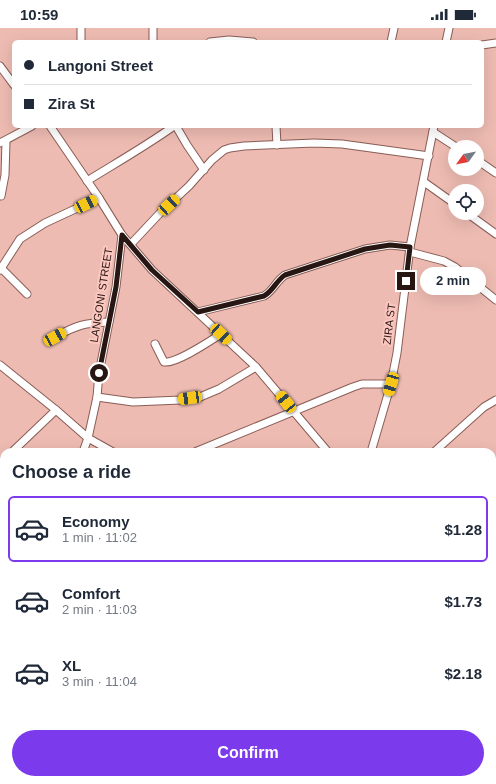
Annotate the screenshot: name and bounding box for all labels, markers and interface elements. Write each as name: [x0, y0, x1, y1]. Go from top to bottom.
text: 10:59: [20, 6, 58, 23]
text: Langoni Street: [48, 57, 153, 74]
text: Zira St: [48, 95, 95, 112]
north arrow: [448, 140, 484, 176]
map controls: [448, 140, 484, 220]
button: locate: [448, 184, 484, 220]
car: [156, 192, 182, 218]
car: [73, 193, 99, 215]
street label: LANGONI STREET: [88, 246, 114, 343]
callout: 2 min: [420, 267, 486, 295]
route end: [397, 272, 415, 290]
text: 2 min: [436, 273, 470, 288]
street label: ZIRA ST: [381, 302, 398, 345]
car: [208, 321, 234, 347]
car: [42, 326, 68, 348]
route start: [90, 364, 108, 382]
car: [382, 371, 400, 397]
car: [274, 389, 298, 415]
car: [177, 390, 203, 406]
text: Choose a ride: [12, 462, 131, 482]
icon: car: [14, 511, 50, 547]
text: Economy: [62, 513, 130, 530]
text: $1.28: [444, 521, 482, 538]
text: 1 min · 11:02: [62, 530, 137, 545]
icon: car: [14, 583, 50, 619]
text: Comfort: [62, 585, 120, 602]
text: $1.73: [444, 593, 482, 610]
text: 2 min · 11:03: [62, 602, 137, 617]
icon: car: [14, 655, 50, 691]
text: XL: [62, 657, 81, 674]
text: $2.18: [444, 665, 482, 682]
text: 3 min · 11:04: [62, 674, 137, 689]
button: Confirm: [12, 730, 484, 776]

